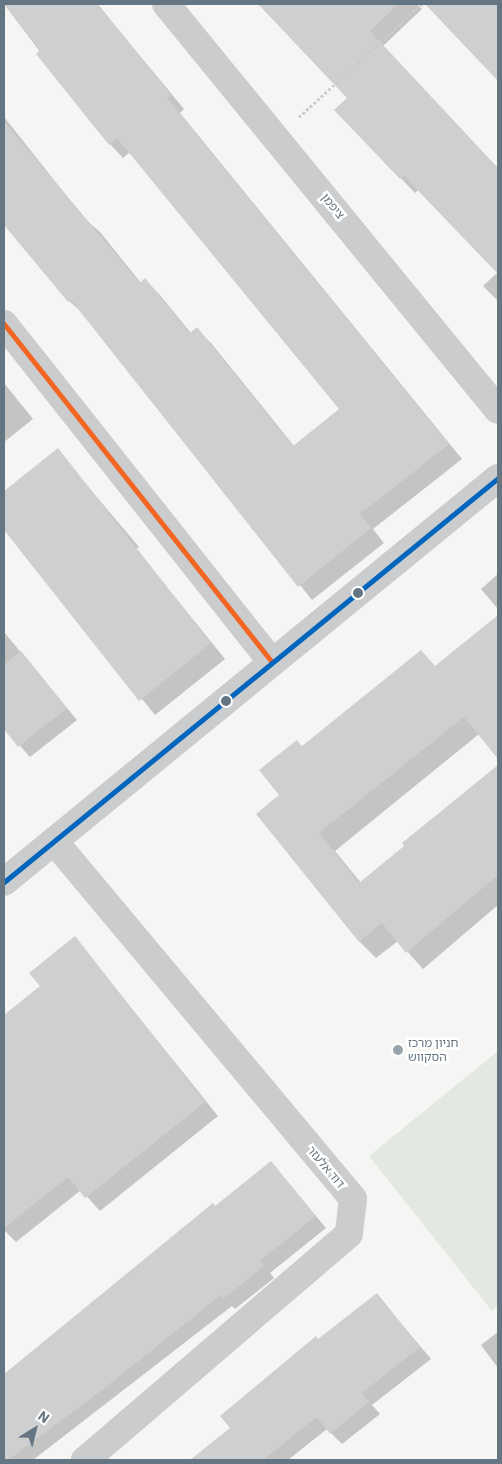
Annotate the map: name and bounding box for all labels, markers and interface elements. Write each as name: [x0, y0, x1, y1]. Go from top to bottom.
street label: ציפמן: [318, 190, 348, 222]
unlabelled marker: [353, 588, 363, 598]
unlabelled marker: [221, 696, 231, 706]
place label: חניון מרכז הסקווש: [408, 1036, 458, 1064]
marker: חניון מרכז הסקווש: [392, 1044, 404, 1056]
street label: דוד אלעזר: [304, 1143, 348, 1191]
north arrow: [10, 1404, 60, 1454]
text: N: [34, 1407, 53, 1427]

